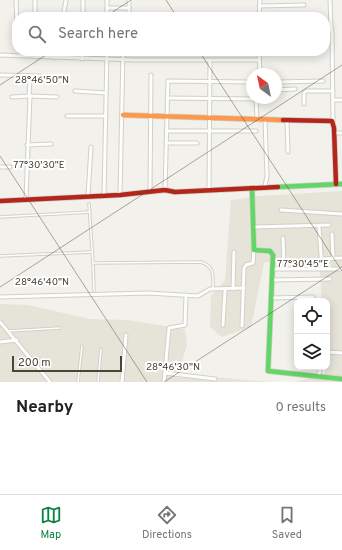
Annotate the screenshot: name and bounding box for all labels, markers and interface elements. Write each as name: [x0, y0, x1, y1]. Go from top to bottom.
search box: [12, 12, 330, 56]
icon: search: [26, 23, 48, 45]
text: Search here: [58, 25, 138, 44]
north arrow: [246, 68, 282, 104]
text: 28°46'50"N: [15, 74, 69, 87]
text: 77°30'30"E: [13, 159, 65, 172]
text: 77°30'45"E: [277, 258, 329, 271]
text: 28°46'40"N: [15, 276, 69, 289]
map controls: [294, 298, 330, 370]
button: locate: [294, 298, 330, 334]
button: layers: [294, 334, 330, 370]
scale bar: [12, 354, 122, 373]
text: 200 m: [18, 356, 51, 370]
text: 28°46'30"N: [146, 361, 200, 374]
text: Nearby: [16, 397, 73, 419]
text: 0 results: [275, 400, 326, 416]
tab: Map: [40, 504, 62, 542]
tab: Directions: [142, 504, 192, 542]
tab: Saved: [272, 504, 302, 542]

